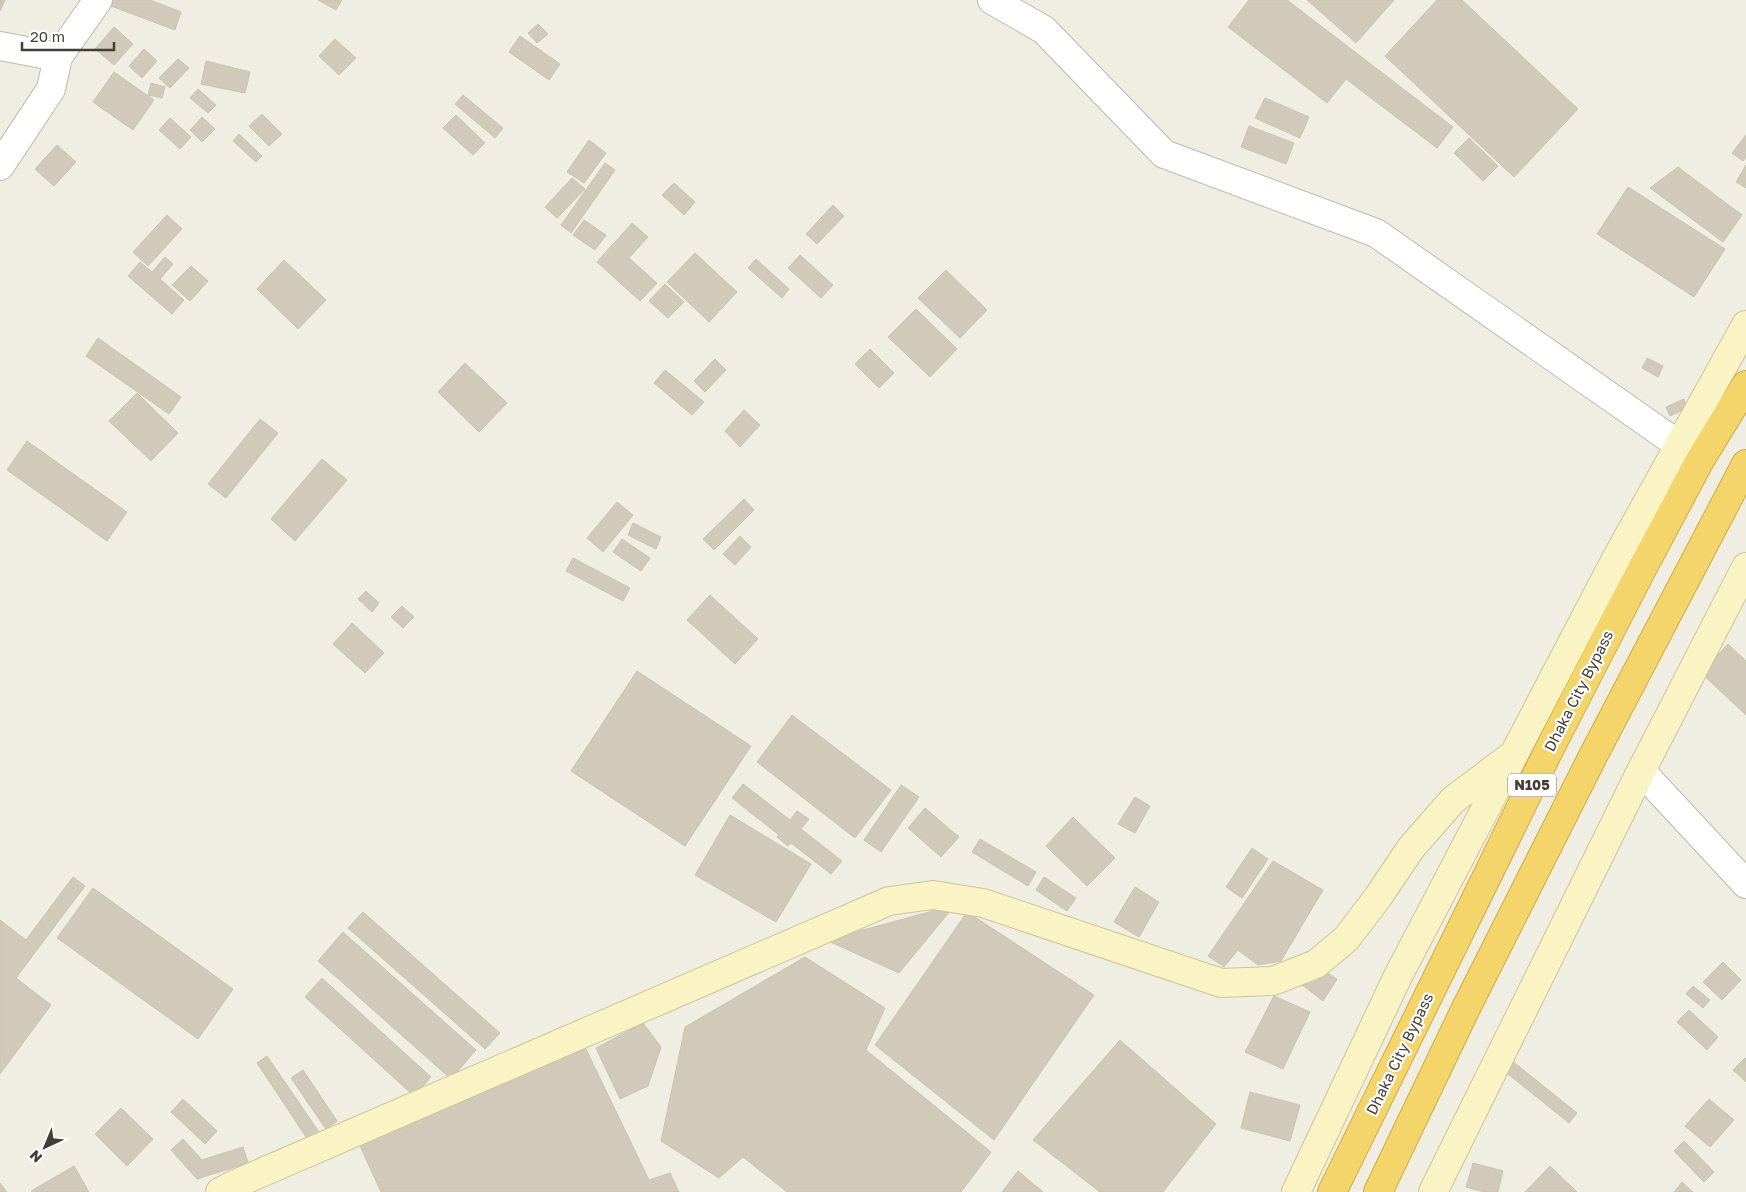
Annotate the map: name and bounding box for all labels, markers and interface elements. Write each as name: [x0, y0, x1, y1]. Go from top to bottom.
scale bar: [22, 20, 115, 52]
text: 20 m: [30, 27, 65, 45]
street label: Dhaka City Bypass: [1540, 627, 1616, 754]
road number: N105: [1508, 774, 1556, 796]
street label: Dhaka City Bypass: [1362, 990, 1436, 1117]
north arrow: [20, 1122, 70, 1172]
text: N: [26, 1147, 45, 1167]

